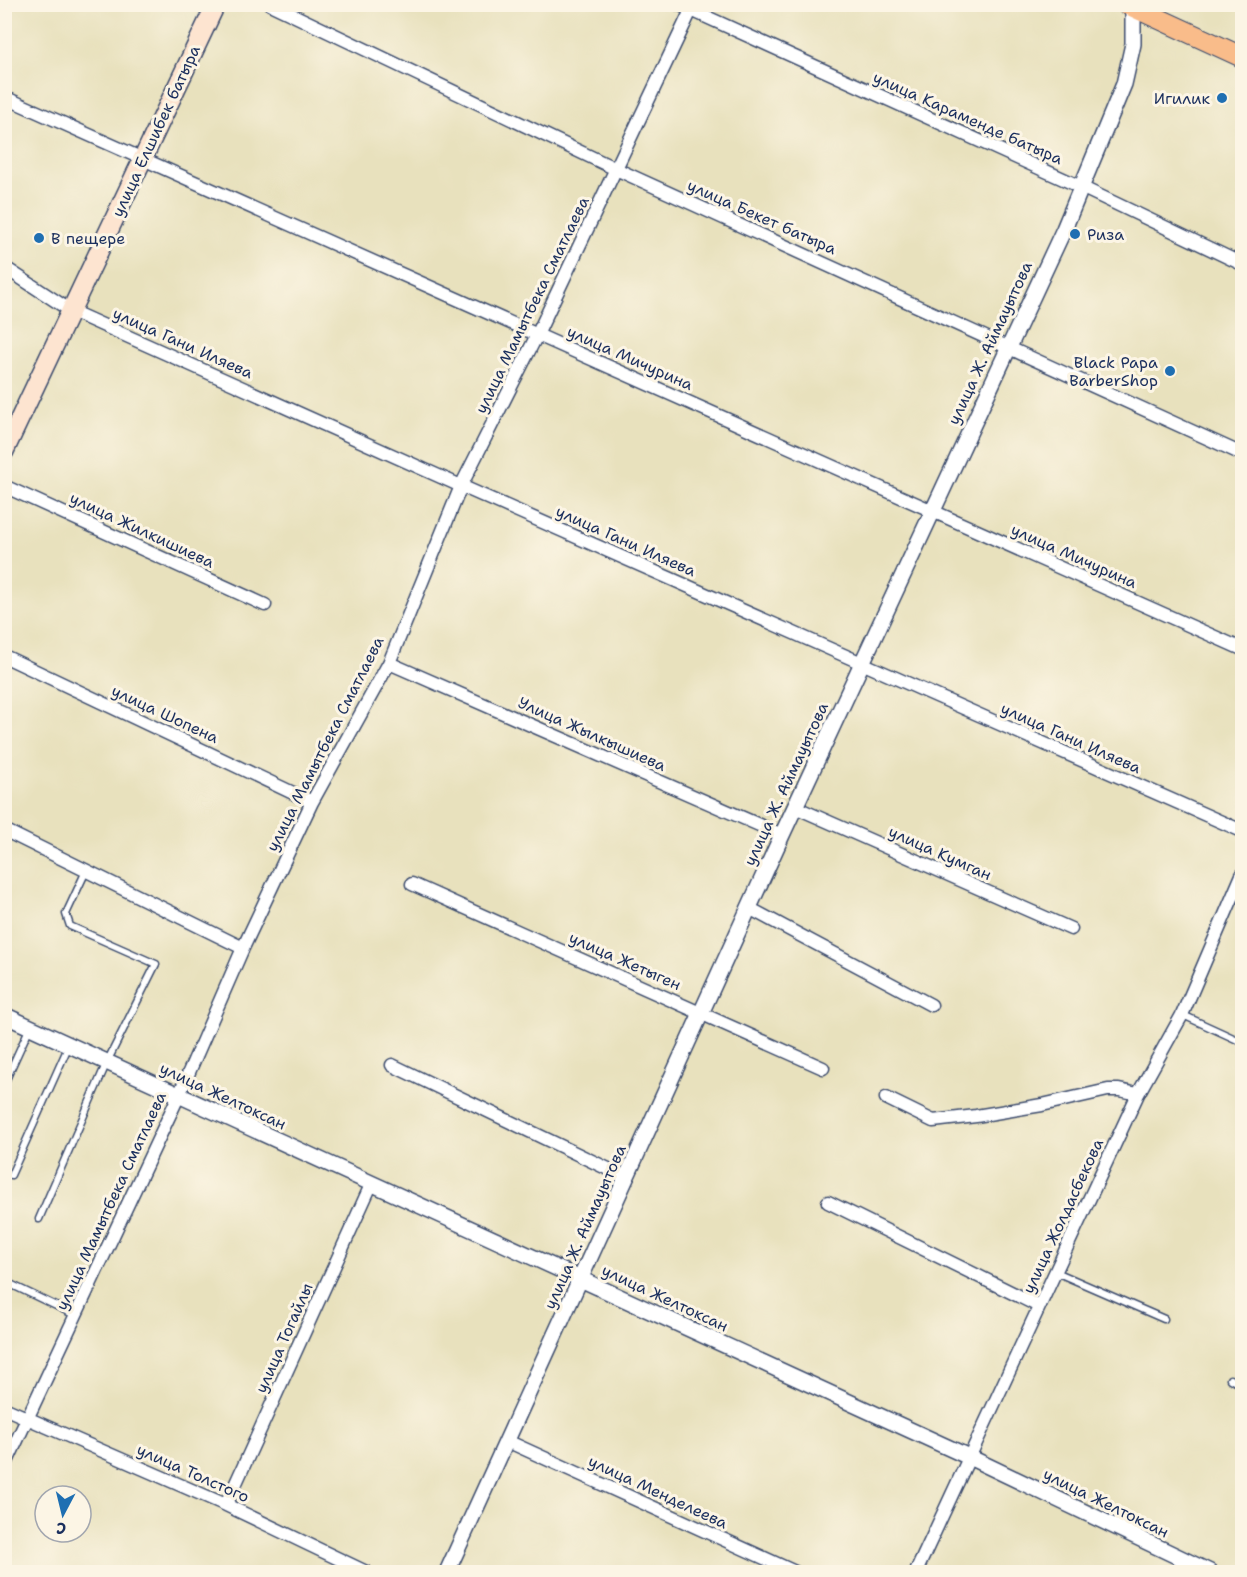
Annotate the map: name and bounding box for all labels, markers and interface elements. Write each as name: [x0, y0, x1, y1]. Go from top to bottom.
street label: улица Елшибек батыра: [107, 42, 205, 220]
street label: улица Караменде батыра: [870, 67, 1066, 169]
place label: Игилик: [1154, 88, 1210, 109]
marker: Игилик: [1215, 91, 1229, 105]
street label: улица Бекет батыра: [684, 175, 840, 259]
street label: улица Мамытбека Сматлаева: [470, 193, 594, 417]
place label: Риза: [1087, 224, 1124, 245]
marker: Риза: [1068, 227, 1082, 241]
place label: В пещере: [51, 228, 125, 249]
marker: В пещере: [32, 231, 46, 245]
street label: улица Ж. Аймауытова: [943, 258, 1037, 428]
street label: улица Гани Иляева: [110, 303, 256, 383]
street label: улица Мичурина: [564, 321, 696, 395]
place label: Black Papa BarberShop: [1069, 352, 1158, 391]
marker: Black Papa BarberShop: [1163, 364, 1177, 378]
street label: улица Жилкишиева: [66, 487, 218, 573]
street label: улица Гани Иляева: [553, 501, 699, 581]
street label: улица Мичурина: [1008, 519, 1140, 593]
street label: улица Мамытбека Сматлаева: [261, 633, 389, 855]
street label: улица Шопена: [108, 680, 222, 748]
street label: Улица Жылкышиева: [515, 692, 669, 776]
street label: улица Гани Иляева: [998, 698, 1144, 778]
street label: улица Ж. Аймауытова: [739, 699, 833, 869]
street label: улица Кумган: [885, 821, 995, 885]
street label: улица Жетыген: [566, 927, 684, 995]
street label: улица Желтоксан: [156, 1057, 290, 1135]
street label: улица Мамытбека Сматлаева: [51, 1088, 171, 1314]
street label: улица Жолдасбекова: [1018, 1135, 1108, 1297]
street label: улица Ж. Аймауытова: [539, 1141, 631, 1313]
street label: улица Желтоксан: [598, 1259, 732, 1337]
street label: улица Тогайлы: [250, 1280, 318, 1396]
street label: улица Толстого: [133, 1439, 253, 1507]
street label: улица Менделеева: [585, 1450, 731, 1534]
street label: улица Желтоксан: [1040, 1463, 1172, 1543]
north arrow: [33, 1484, 93, 1544]
text: С: [55, 1517, 67, 1539]

